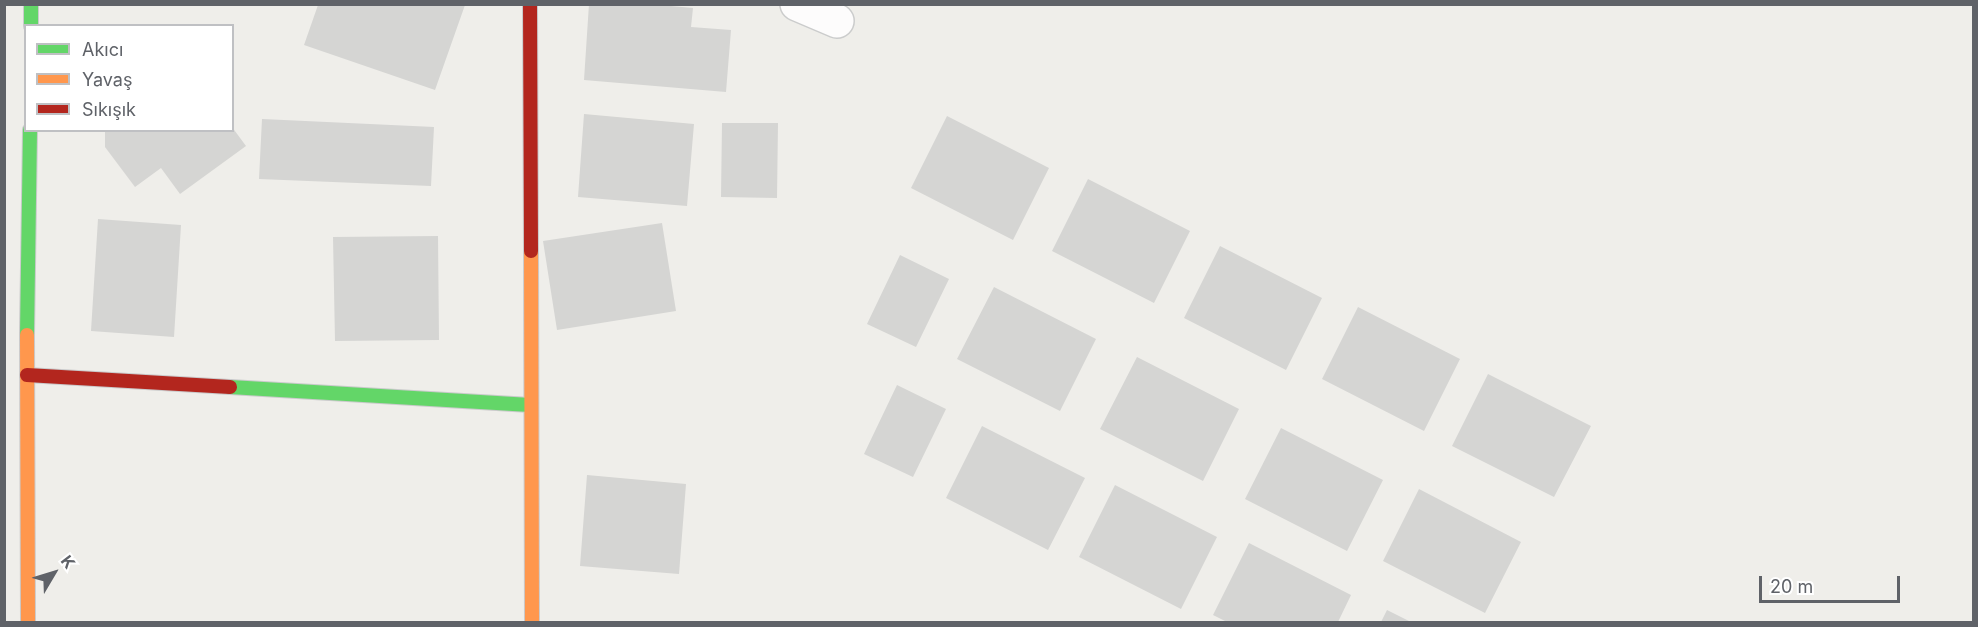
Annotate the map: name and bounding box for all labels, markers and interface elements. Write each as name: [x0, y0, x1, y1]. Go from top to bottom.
legend: [24, 24, 234, 132]
text: Akıcı: [82, 39, 123, 60]
text: Yavaş: [82, 69, 132, 90]
text: Sıkışık: [82, 99, 136, 120]
north arrow: [24, 543, 84, 603]
text: K: [57, 551, 80, 573]
scale bar: [1762, 564, 1903, 602]
text: 20 m: [1770, 576, 1813, 597]

